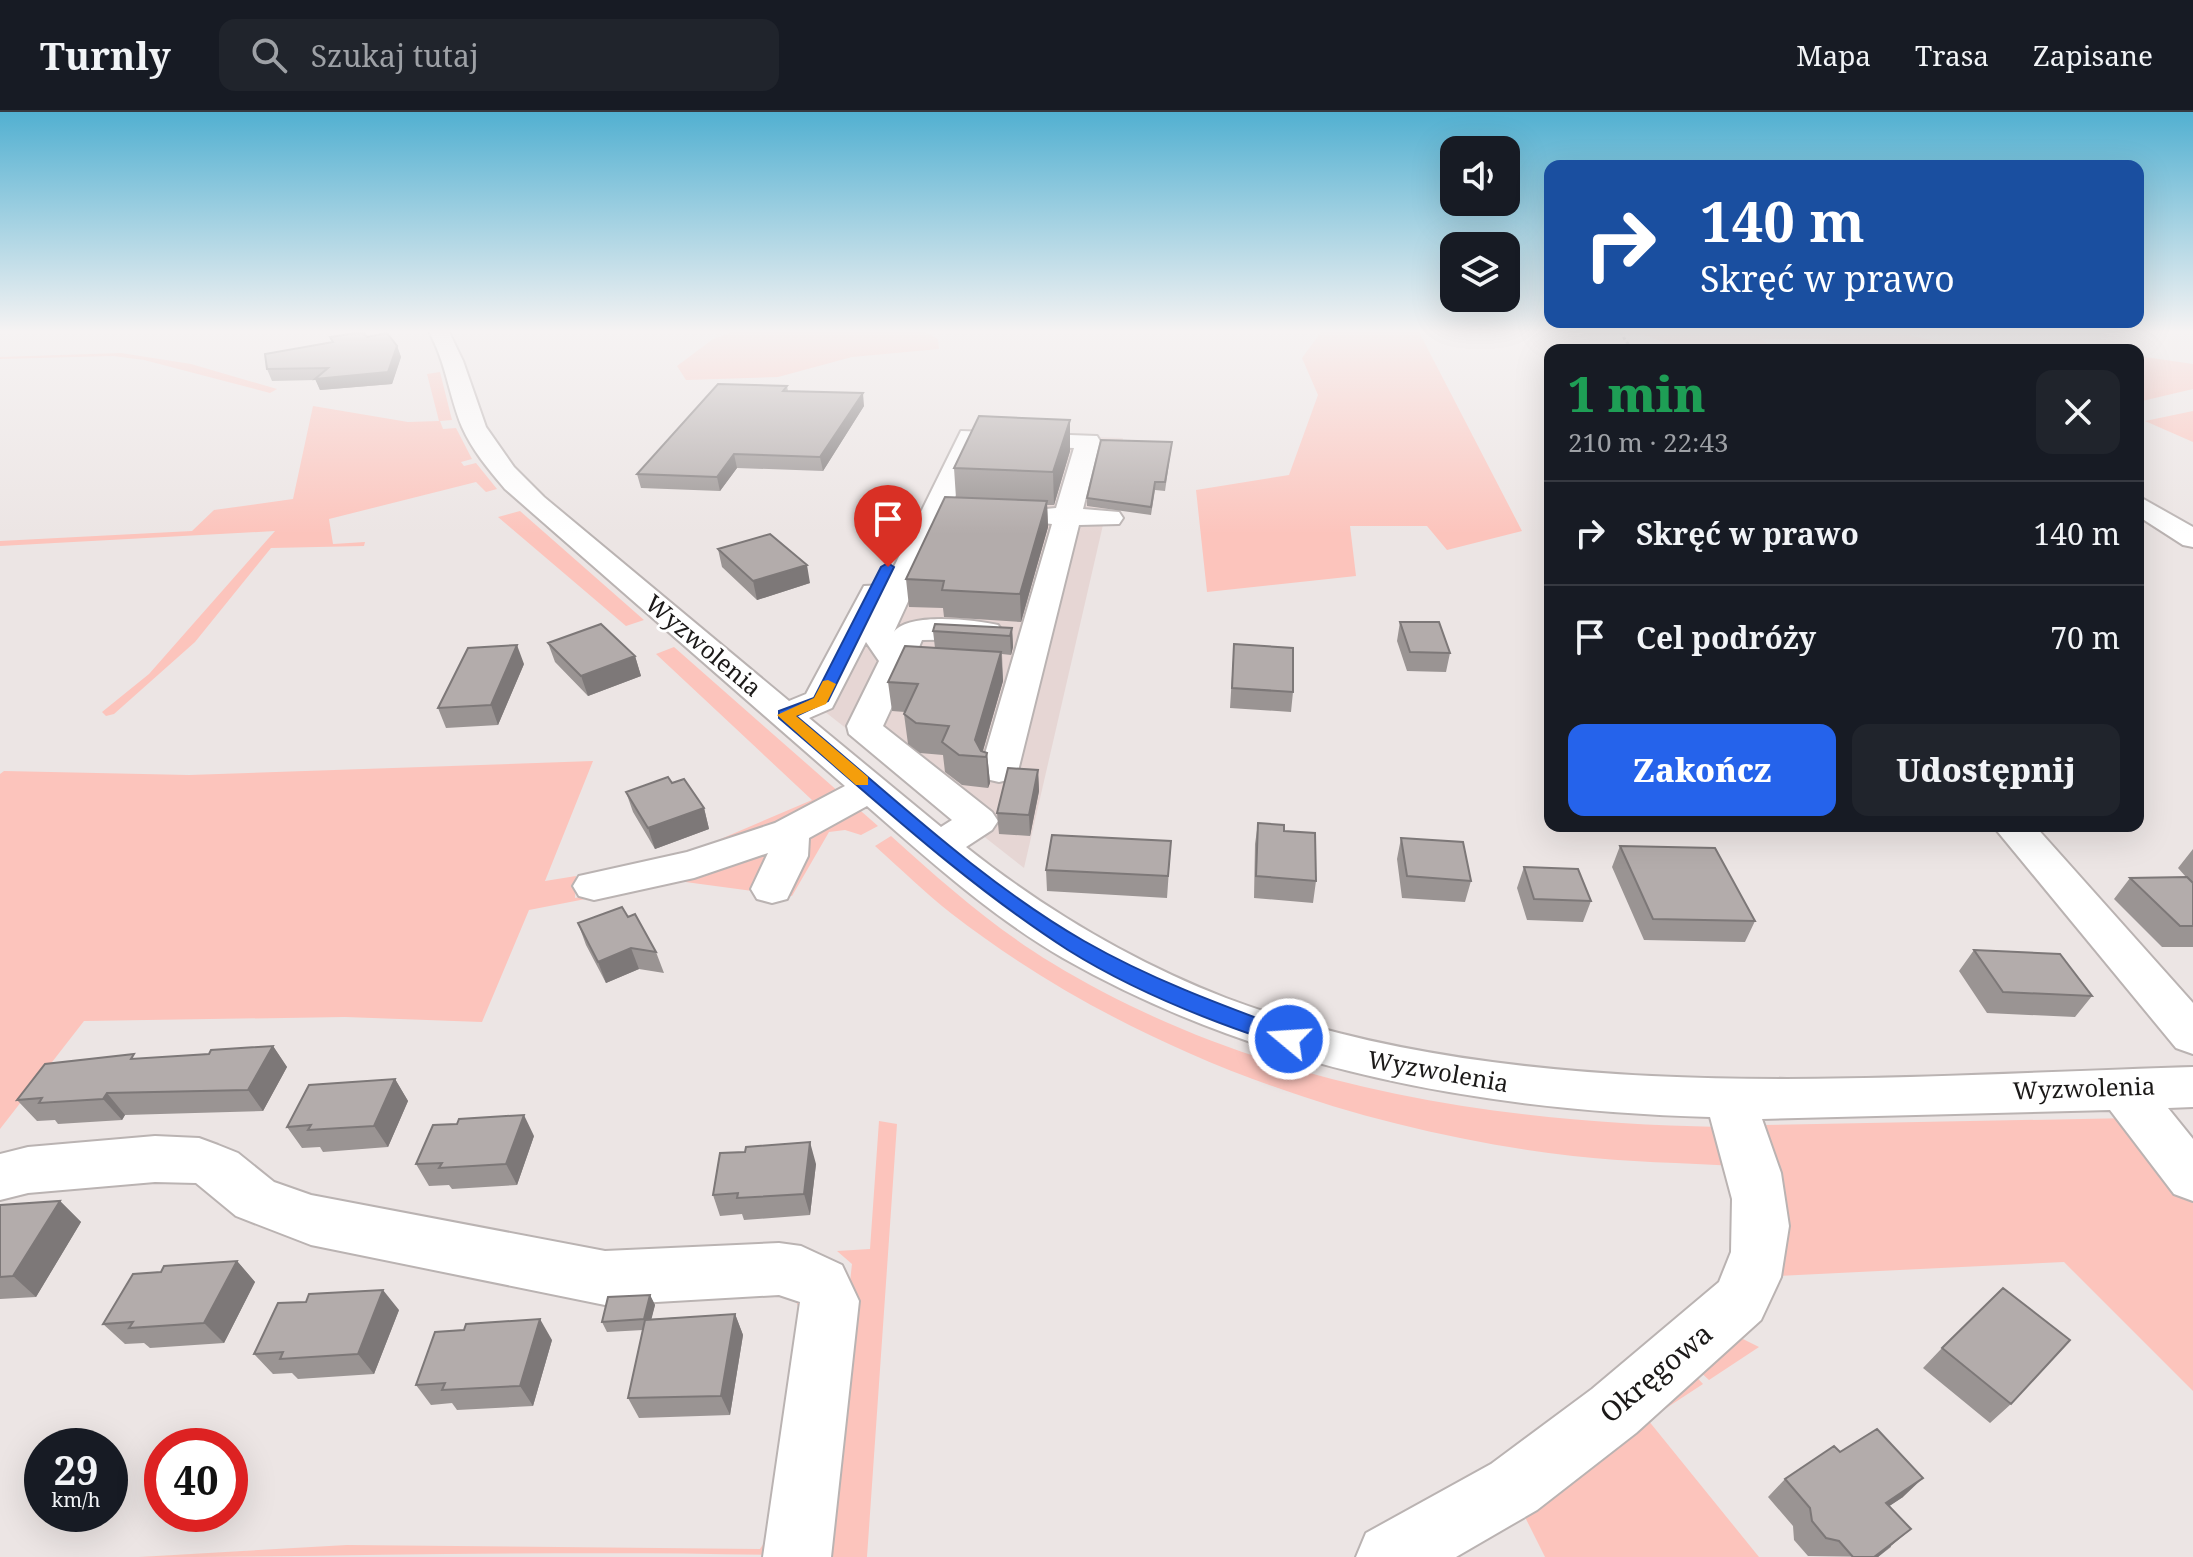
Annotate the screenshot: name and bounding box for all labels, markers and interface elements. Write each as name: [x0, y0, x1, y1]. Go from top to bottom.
search box: [219, 19, 779, 91]
text: Turnly: [40, 29, 171, 81]
icon: search: [247, 33, 291, 77]
text: Szukaj tutaj: [311, 35, 479, 76]
text: Mapa: [1796, 36, 1871, 74]
text: Trasa: [1915, 36, 1989, 74]
text: Zapisane: [2033, 36, 2153, 74]
map controls: [1440, 136, 1520, 312]
button: sound: [1440, 136, 1520, 216]
text: 140 m: [1700, 182, 1865, 258]
icon: right: [1568, 192, 1672, 296]
button: layers: [1440, 232, 1520, 312]
text: Skręć w prawo: [1700, 254, 1955, 303]
text: 1 min: [1568, 361, 1706, 426]
button: close: [2036, 370, 2120, 454]
text: 210 m · 22:43: [1568, 424, 1729, 460]
pin: [854, 485, 922, 567]
icon: arrive: [866, 497, 910, 541]
icon: right: [1568, 511, 1612, 555]
text: Skręć w prawo: [1636, 513, 1859, 554]
text: 140 m: [2034, 513, 2120, 554]
street label: Wyzwolenia: [639, 586, 769, 703]
icon: arrive: [1568, 615, 1612, 659]
text: Cel podróży: [1636, 617, 1816, 658]
text: 70 m: [2050, 617, 2120, 658]
button: Zakończ: [1568, 724, 1836, 816]
button: Udostępnij: [1852, 724, 2120, 816]
position arrow: [1247, 997, 1331, 1081]
street label: Wyzwolenia: [1365, 1042, 1511, 1099]
street label: Wyzwolenia: [2012, 1069, 2156, 1106]
street label: Okręgowa: [1591, 1314, 1720, 1431]
speed limit sign: 40: [144, 1428, 248, 1532]
text: 29: [53, 1442, 99, 1497]
text: km/h: [51, 1486, 101, 1513]

